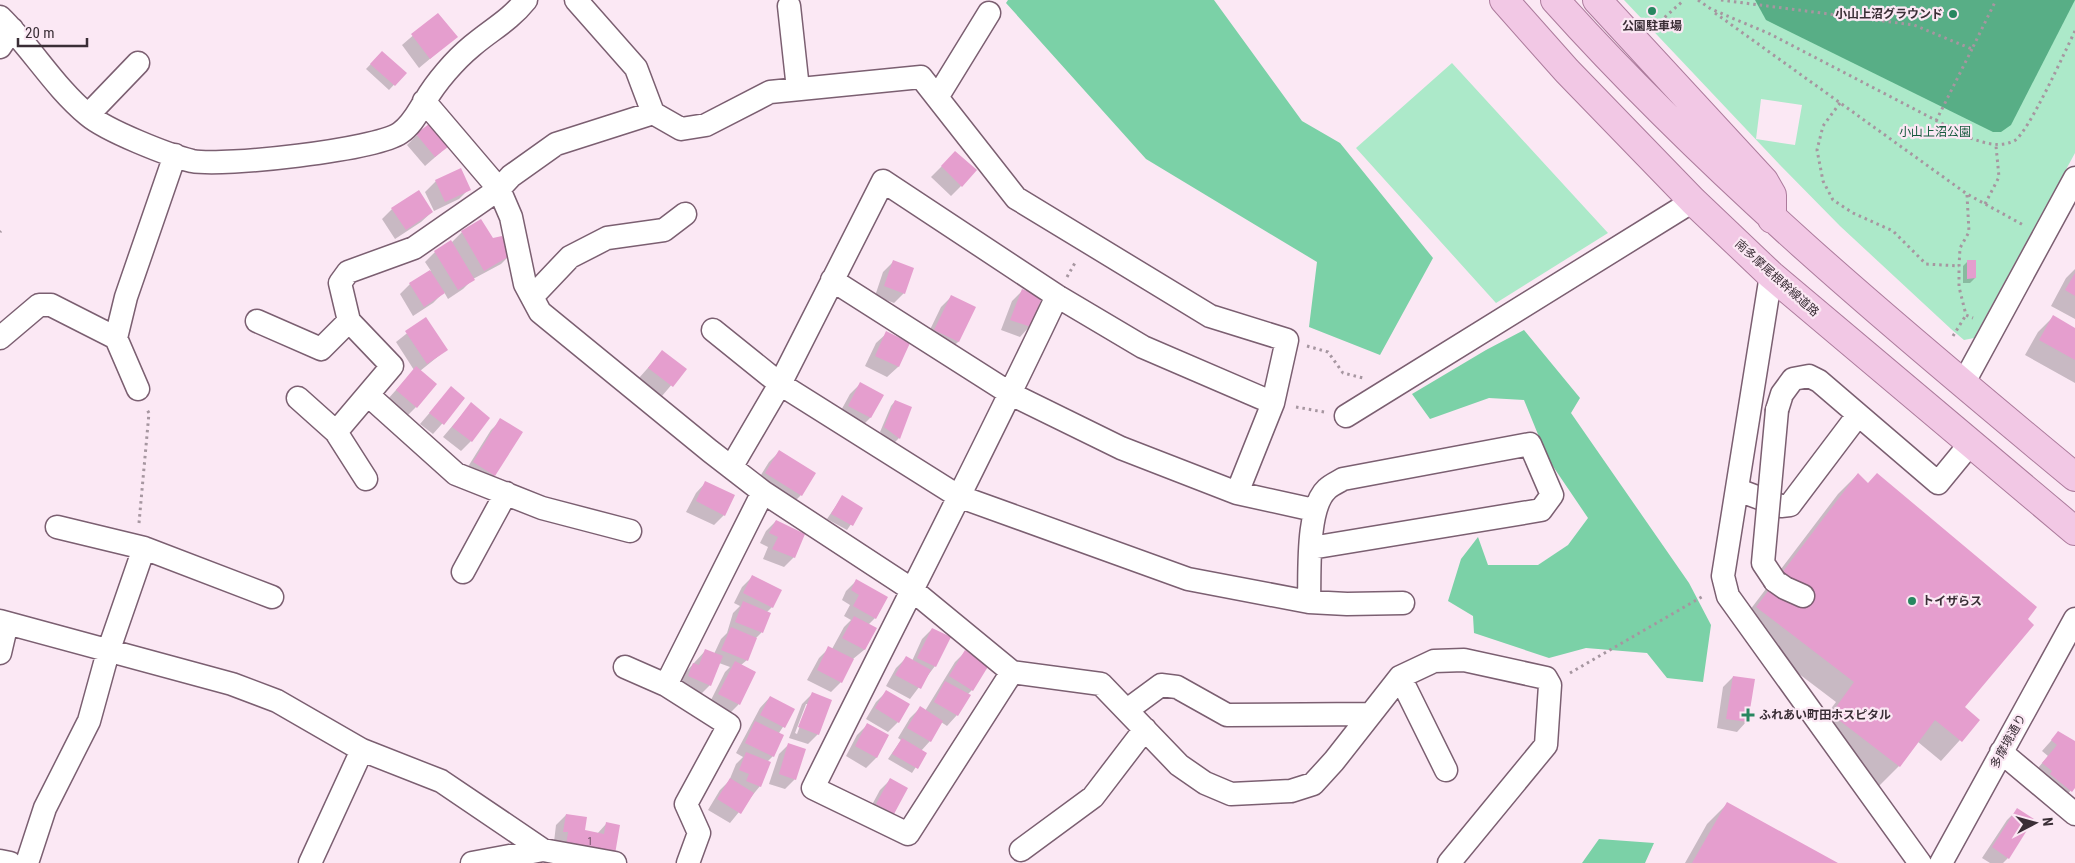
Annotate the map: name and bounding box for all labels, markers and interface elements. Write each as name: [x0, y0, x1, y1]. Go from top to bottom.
marker: 公園駐車場: [1646, 5, 1658, 17]
place label: 小山上沼グラウンド: [1835, 7, 1943, 21]
marker: 小山上沼グラウンド: [1947, 8, 1959, 20]
scale bar: [18, 15, 86, 47]
place label: 公園駐車場: [1622, 19, 1682, 33]
text: 20 m: [25, 24, 55, 42]
park label: 小山上沼公園: [1899, 125, 1971, 139]
street label: 南多摩尾根幹線道路: [1732, 237, 1822, 319]
place label: トイザらス: [1922, 594, 1982, 608]
marker: トイザらス: [1906, 595, 1918, 607]
marker: ふれあい町田ホスピタル: [1741, 708, 1755, 722]
place label: ふれあい町田ホスピタル: [1759, 708, 1891, 722]
street label: 多摩境通り: [1987, 711, 2029, 771]
north arrow: [2010, 798, 2060, 848]
text: N: [2040, 817, 2056, 827]
house number: 1: [588, 836, 592, 847]

